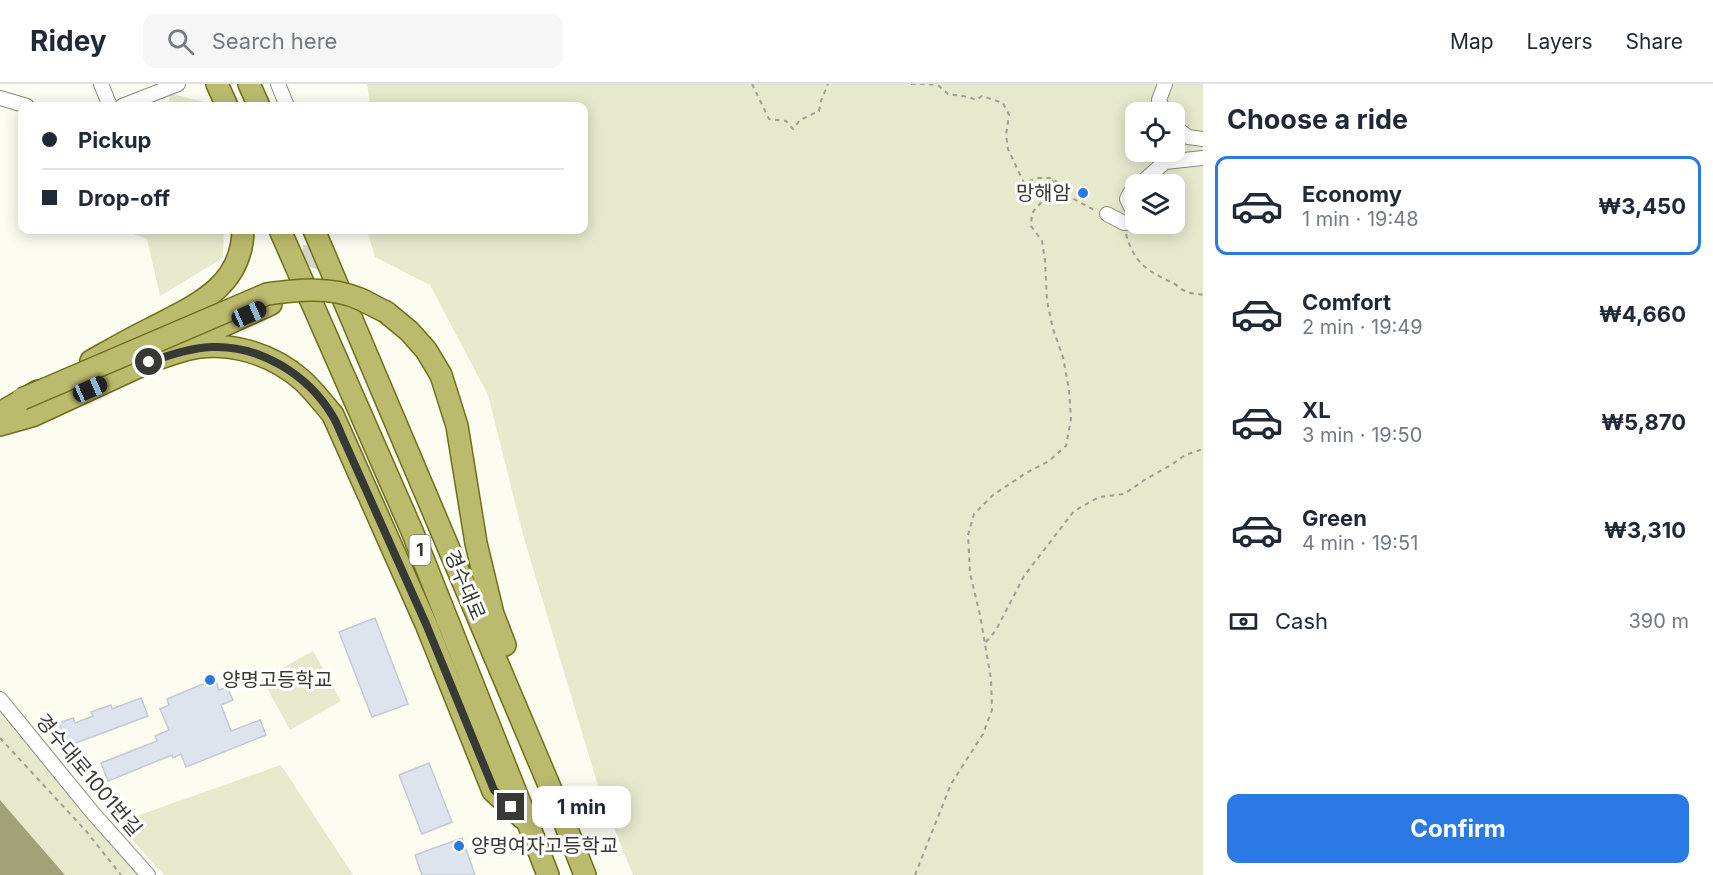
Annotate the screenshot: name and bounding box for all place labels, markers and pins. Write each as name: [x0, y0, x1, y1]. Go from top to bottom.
place label: 망해암: [1016, 181, 1071, 205]
marker: 망해암: [1076, 186, 1090, 200]
place label: 양명고등학교: [222, 668, 332, 692]
marker: 양명고등학교: [203, 673, 217, 687]
place label: 양명여자고등학교: [471, 834, 618, 858]
marker: 양명여자고등학교: [452, 839, 466, 853]

